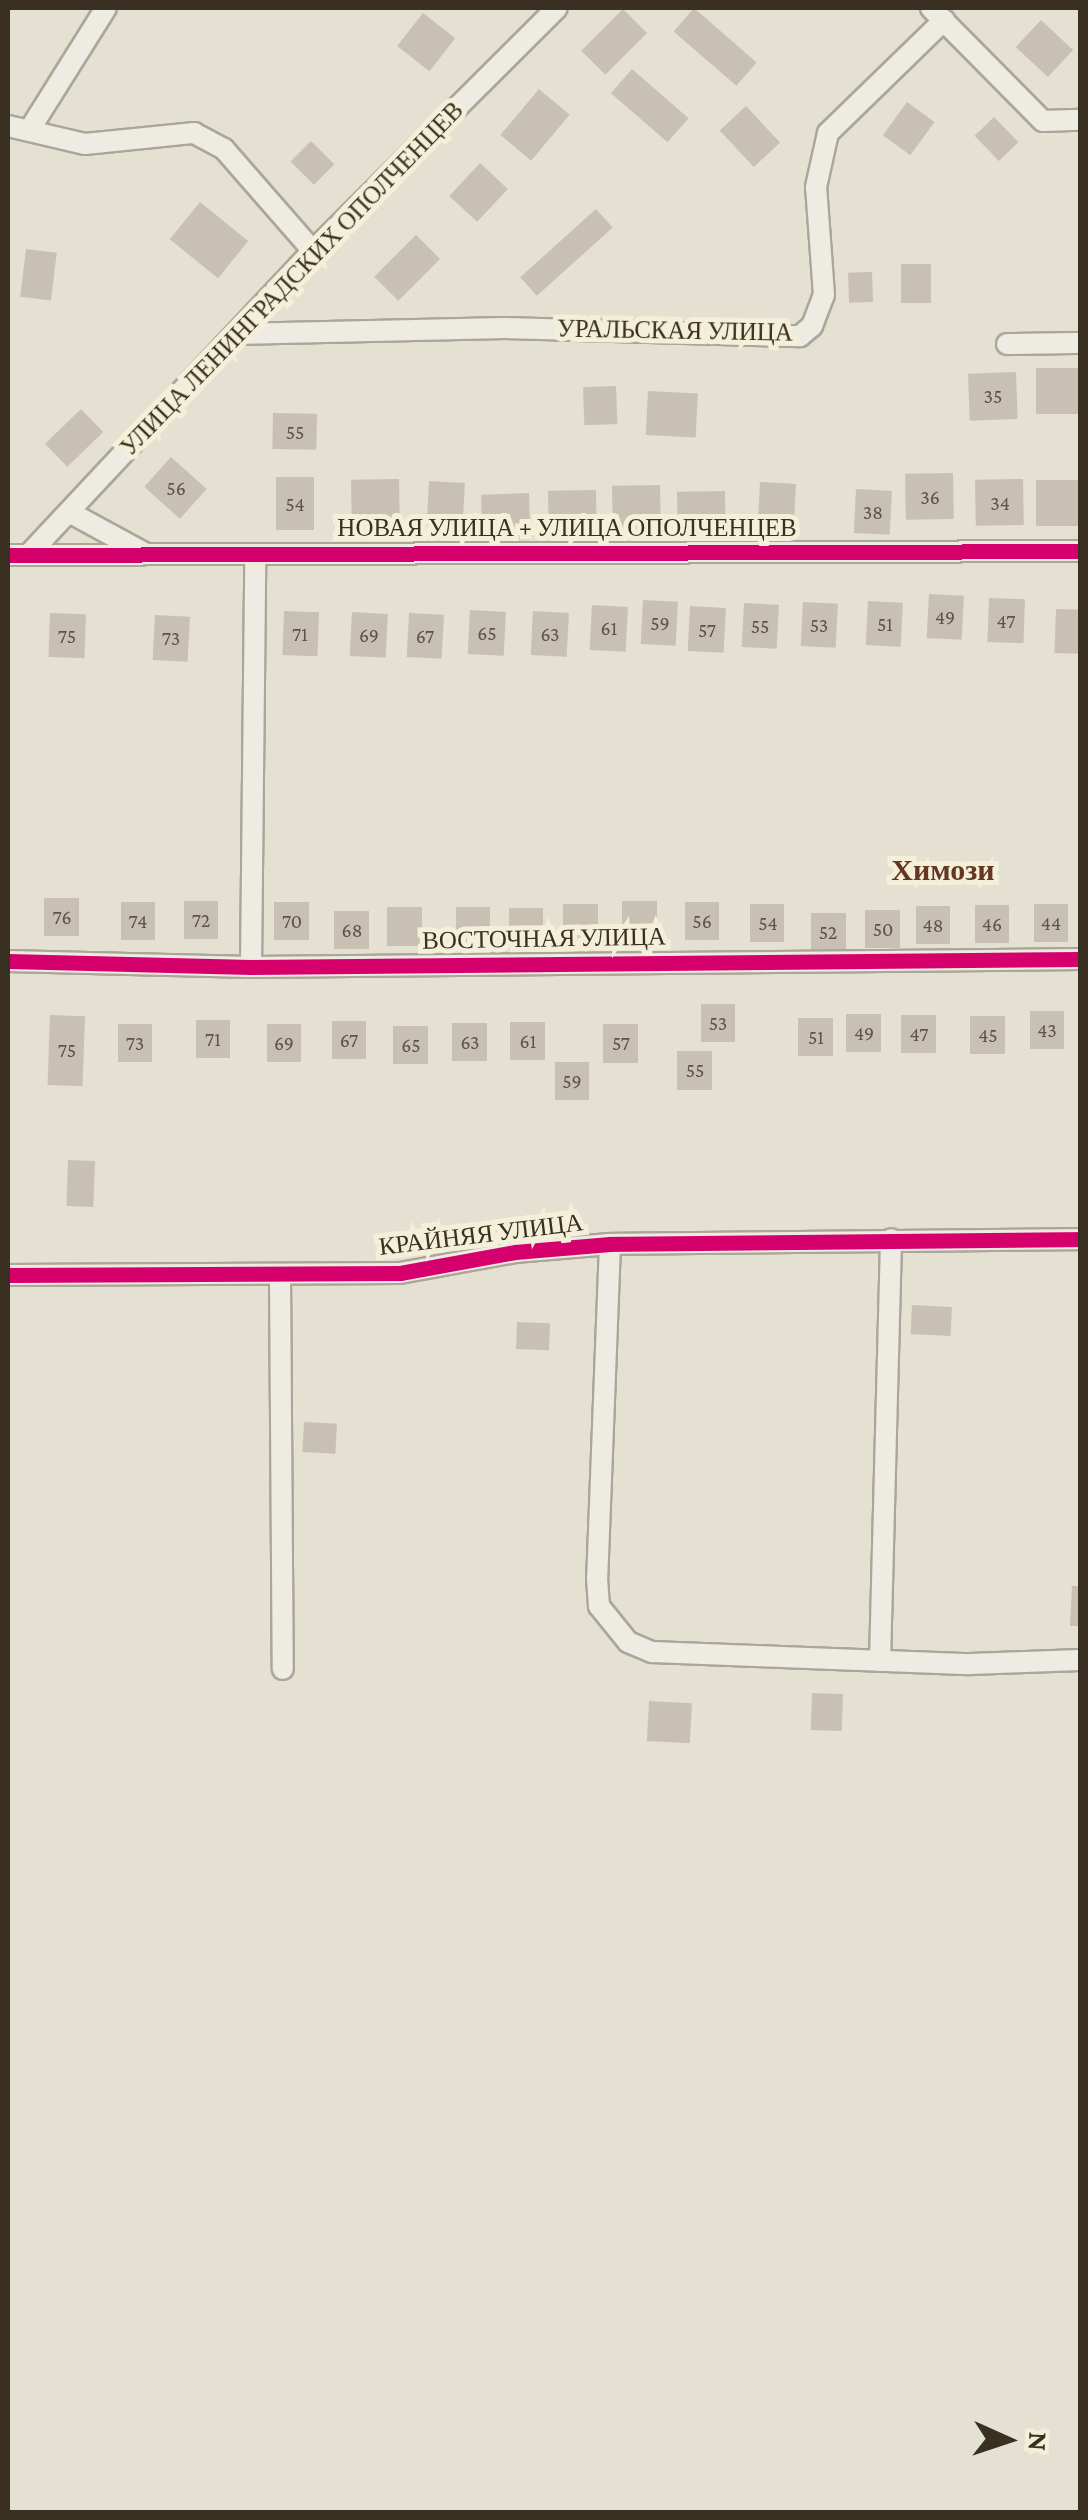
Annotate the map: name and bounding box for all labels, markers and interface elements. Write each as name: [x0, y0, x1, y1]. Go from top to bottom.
street label: УЛИЦА ЛЕНИНГРАДСКИХ ОПОЛЧЕНЦЕВ: [114, 96, 470, 462]
street label: УРАЛЬСКАЯ УЛИЦА: [557, 314, 793, 348]
house number: 35: [984, 384, 1002, 408]
house number: 55: [286, 420, 304, 444]
house number: 56: [166, 476, 186, 500]
house number: 36: [920, 485, 940, 509]
house number: 34: [990, 491, 1010, 515]
house number: 54: [285, 492, 305, 516]
house number: 38: [863, 500, 883, 524]
street label: НОВАЯ УЛИЦА + УЛИЦА ОПОЛЧЕНЦЕВ: [337, 513, 797, 543]
house number: 49: [935, 605, 955, 629]
house number: 47: [997, 609, 1015, 633]
house number: 59: [650, 611, 670, 635]
house number: 51: [877, 612, 893, 636]
house number: 53: [810, 613, 828, 637]
house number: 55: [751, 614, 769, 638]
house number: 61: [601, 616, 617, 640]
house number: 57: [698, 618, 716, 642]
house number: 65: [477, 621, 497, 645]
house number: 71: [292, 622, 308, 646]
house number: 63: [541, 622, 559, 646]
house number: 69: [359, 623, 379, 647]
house number: 75: [58, 624, 76, 648]
house number: 67: [416, 624, 434, 648]
house number: 73: [162, 626, 180, 650]
district label: Химози: [891, 852, 995, 888]
house number: 76: [52, 905, 72, 929]
house number: 72: [192, 908, 210, 932]
house number: 74: [129, 909, 147, 933]
house number: 70: [282, 909, 302, 933]
house number: 56: [692, 909, 712, 933]
house number: 54: [758, 911, 778, 935]
house number: 44: [1041, 911, 1061, 935]
house number: 46: [982, 912, 1002, 936]
house number: 48: [923, 913, 943, 937]
house number: 50: [873, 917, 893, 941]
house number: 68: [342, 918, 362, 942]
house number: 52: [819, 920, 837, 944]
street label: ВОСТОЧНАЯ УЛИЦА: [422, 922, 666, 956]
house number: 53: [709, 1011, 727, 1035]
house number: 43: [1037, 1018, 1057, 1042]
house number: 49: [854, 1021, 874, 1045]
house number: 47: [910, 1022, 928, 1046]
house number: 45: [978, 1023, 998, 1047]
house number: 51: [808, 1025, 824, 1049]
house number: 71: [205, 1027, 221, 1051]
house number: 67: [340, 1028, 358, 1052]
house number: 61: [520, 1029, 536, 1053]
house number: 63: [461, 1030, 479, 1054]
house number: 73: [126, 1031, 144, 1055]
house number: 69: [274, 1031, 294, 1055]
house number: 57: [612, 1031, 630, 1055]
house number: 65: [401, 1033, 421, 1057]
house number: 75: [58, 1038, 76, 1062]
house number: 55: [686, 1058, 704, 1082]
house number: 59: [562, 1069, 582, 1093]
street label: КРАЙНЯЯ УЛИЦА: [377, 1208, 585, 1262]
north arrow: [958, 2390, 1058, 2490]
text: N: [1022, 2431, 1054, 2452]

